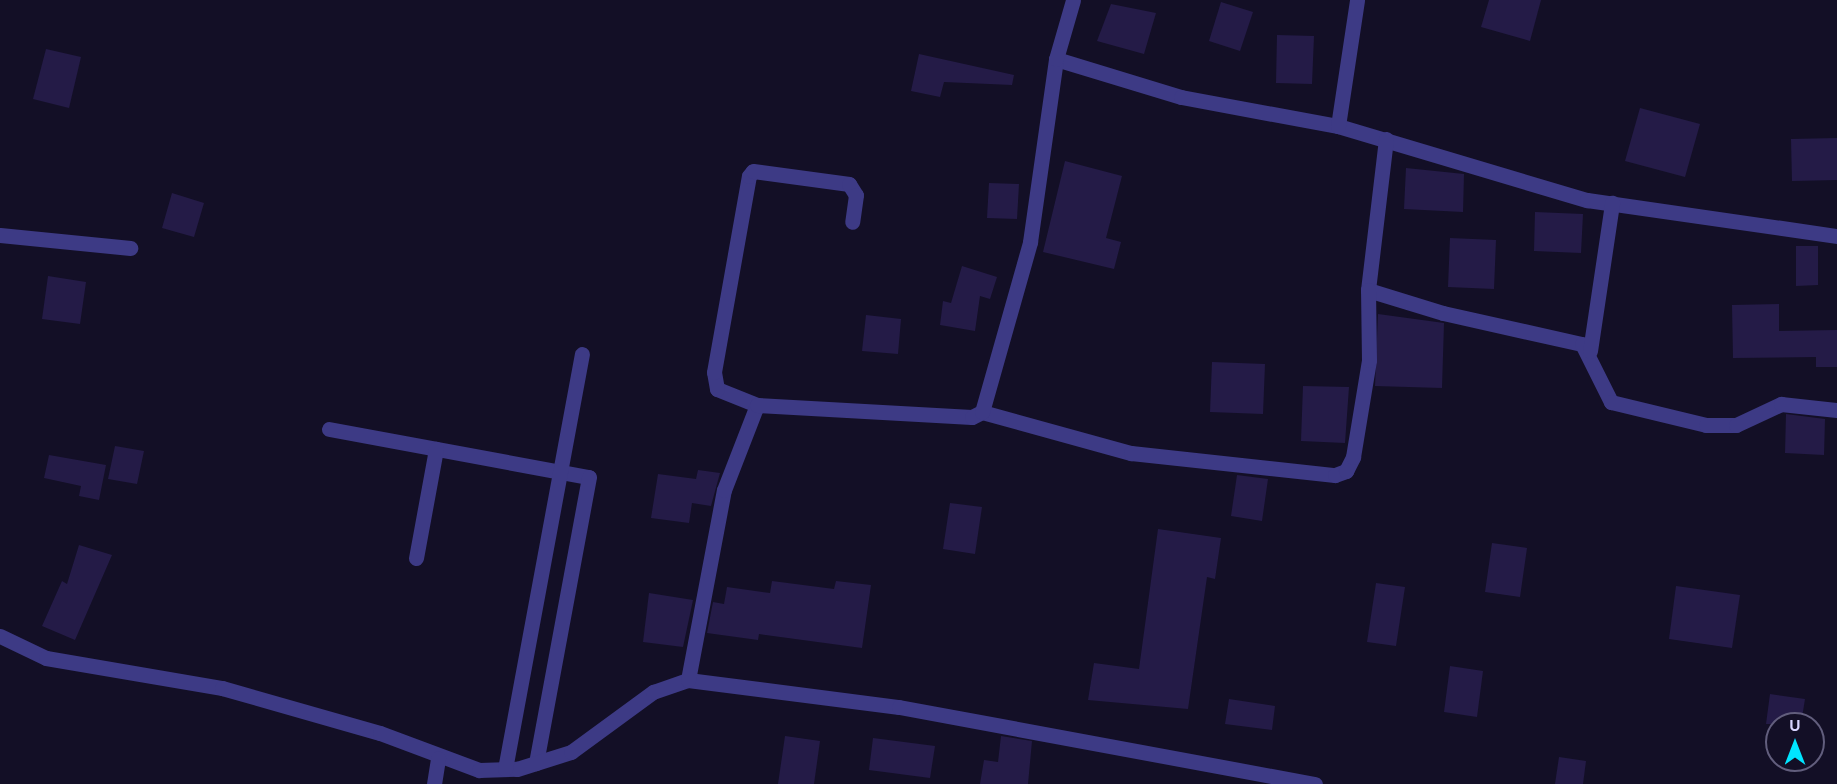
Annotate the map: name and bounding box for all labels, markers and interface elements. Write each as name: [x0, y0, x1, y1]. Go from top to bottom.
north arrow: [1765, 712, 1825, 772]
text: U: [1789, 716, 1801, 735]

